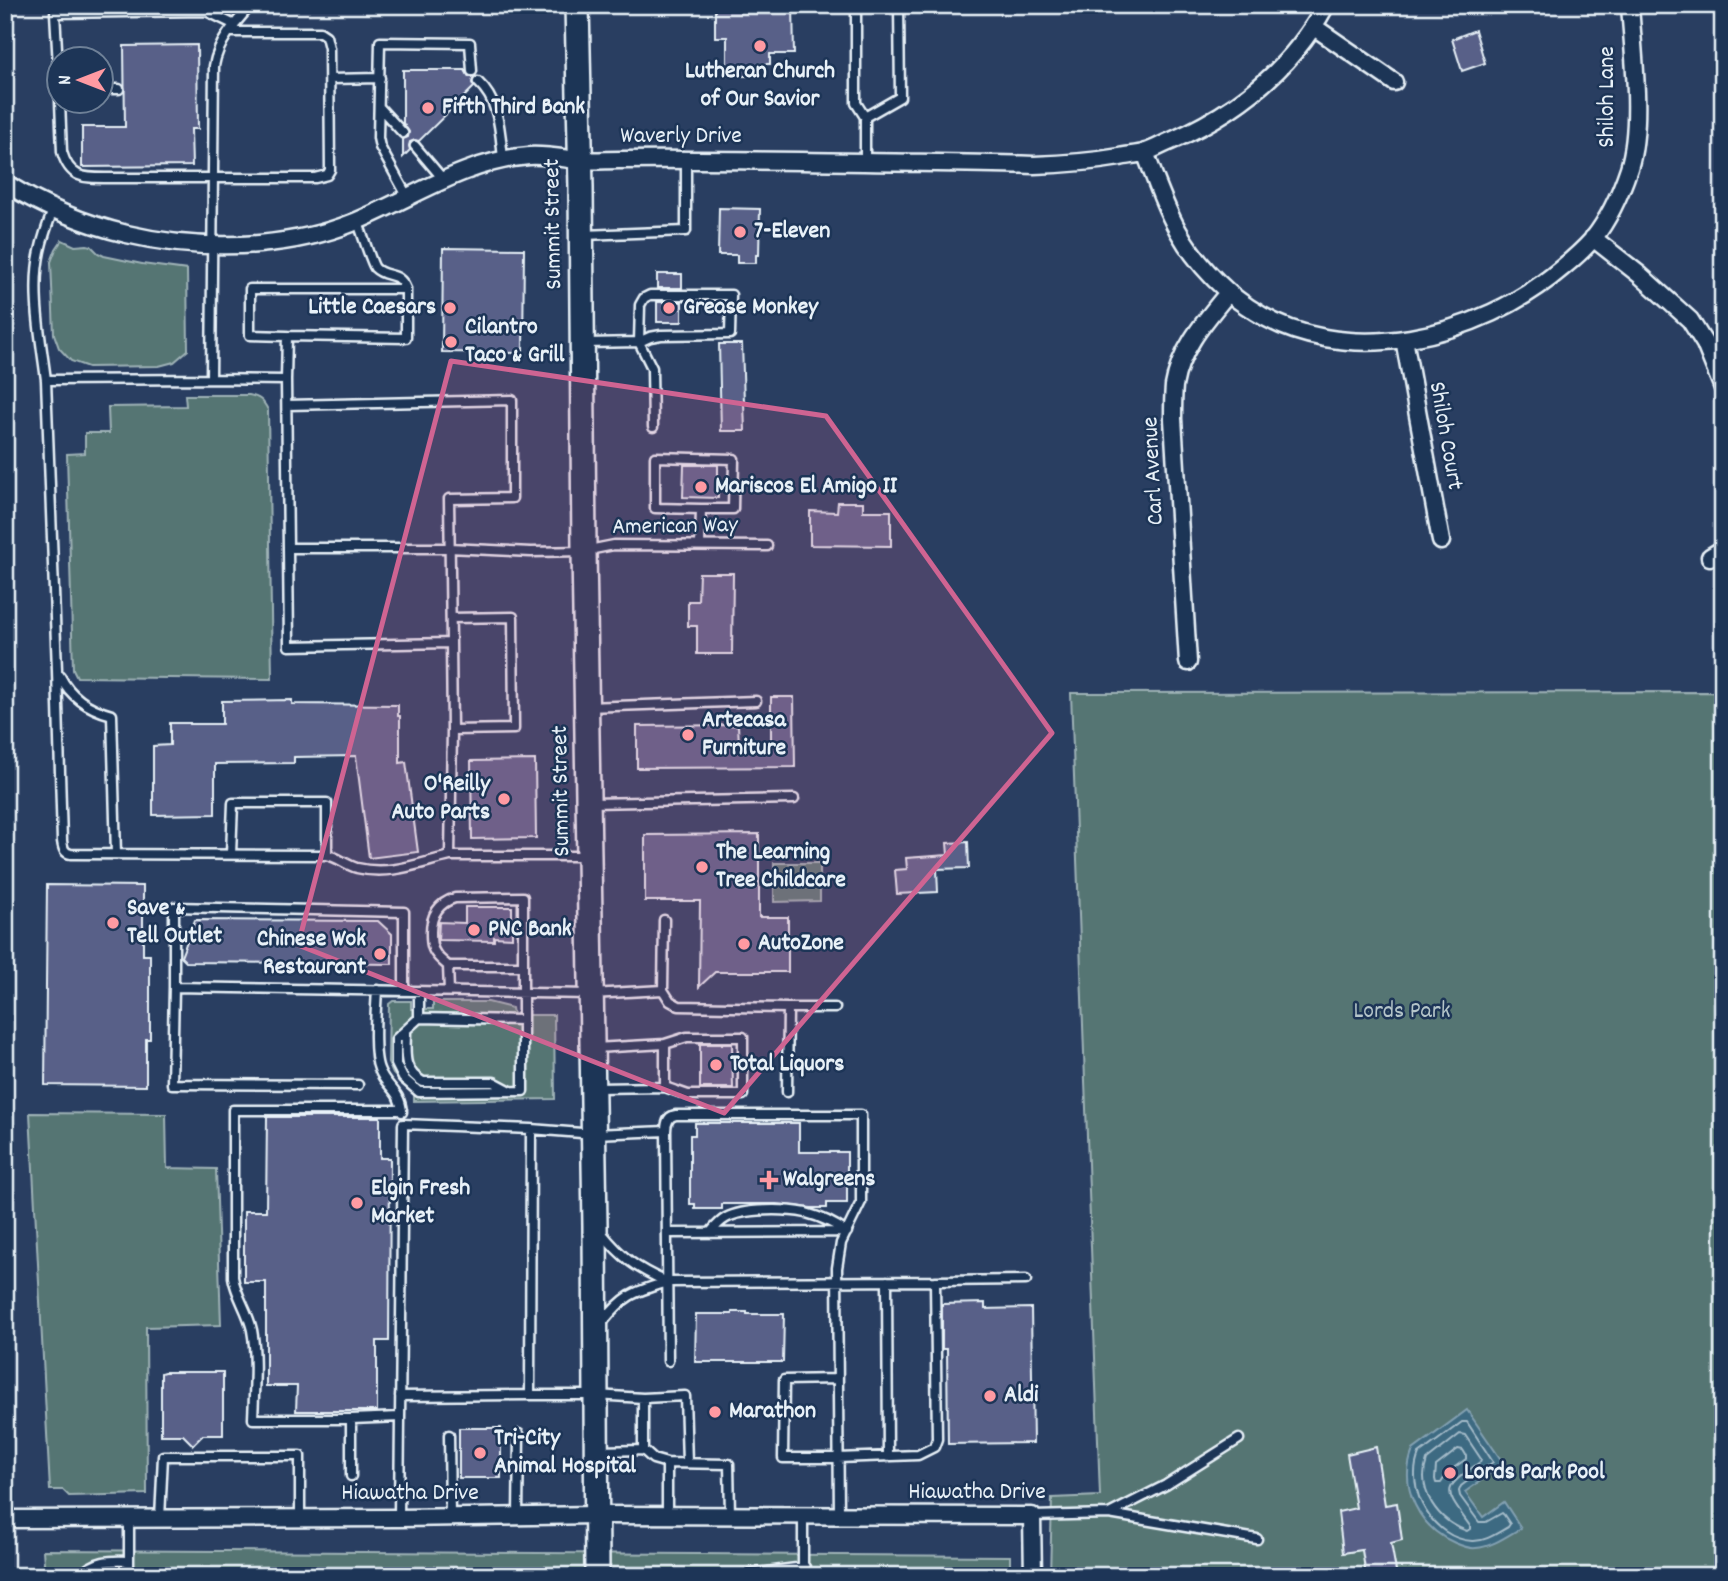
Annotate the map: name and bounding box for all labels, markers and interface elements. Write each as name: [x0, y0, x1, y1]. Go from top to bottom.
marker: Lutheran Church of Our Savior: [752, 38, 768, 54]
north arrow: [46, 46, 116, 116]
street label: Shiloh Lane: [1591, 46, 1625, 148]
place label: Lutheran Church of Our Savior: [685, 55, 835, 117]
text: N: [53, 75, 80, 85]
place label: Fifth Third Bank: [442, 91, 585, 125]
marker: Fifth Third Bank: [420, 100, 436, 116]
street label: Waverly Drive: [620, 120, 742, 154]
street label: Summit Street: [536, 158, 572, 290]
place label: 7-Eleven: [754, 215, 830, 249]
marker: 7-Eleven: [732, 224, 748, 240]
place label: Little Caesars: [308, 291, 436, 325]
place label: Grease Monkey: [683, 291, 819, 325]
marker: Little Caesars: [442, 300, 458, 316]
marker: Grease Monkey: [661, 300, 677, 316]
place label: Cilantro Taco & Grill: [465, 311, 565, 373]
marker: Cilantro Taco & Grill: [443, 334, 459, 350]
street label: Shiloh Court: [1419, 379, 1471, 493]
street label: Carl Avenue: [1134, 416, 1174, 526]
place label: Mariscos El Amigo II: [715, 470, 898, 504]
marker: Mariscos El Amigo II: [693, 479, 709, 495]
street label: American Way: [612, 509, 739, 545]
place label: Artecasa Furniture: [702, 704, 787, 766]
street label: Summit Street: [544, 725, 580, 857]
marker: Artecasa Furniture: [680, 727, 696, 743]
place label: O'Reilly Auto Parts: [392, 768, 491, 830]
marker: O'Reilly Auto Parts: [496, 791, 512, 807]
place label: The Learning Tree Childcare: [716, 836, 846, 898]
marker: The Learning Tree Childcare: [694, 859, 710, 875]
place label: Save & Tell Outlet: [127, 892, 222, 954]
place label: PNC Bank: [488, 913, 572, 947]
marker: Save & Tell Outlet: [105, 915, 121, 931]
marker: PNC Bank: [466, 922, 482, 938]
place label: Chinese Wok Restaurant: [257, 923, 366, 985]
place label: AutoZone: [758, 927, 844, 961]
marker: AutoZone: [736, 936, 752, 952]
marker: Chinese Wok Restaurant: [372, 946, 388, 962]
park label: Lords Park: [1353, 995, 1451, 1029]
place label: Total Liquors: [730, 1048, 844, 1082]
marker: Total Liquors: [708, 1057, 724, 1073]
place label: Walgreens: [783, 1163, 875, 1197]
place label: Elgin Fresh Market: [371, 1172, 470, 1234]
marker: Walgreens: [761, 1172, 777, 1188]
marker: Elgin Fresh Market: [349, 1195, 365, 1211]
place label: Aldi: [1004, 1379, 1039, 1413]
marker: Aldi: [982, 1388, 998, 1404]
place label: Marathon: [729, 1395, 816, 1429]
marker: Marathon: [707, 1404, 723, 1420]
place label: Tri-City Animal Hospital: [494, 1422, 636, 1484]
marker: Tri-City Animal Hospital: [472, 1445, 488, 1461]
place label: Lords Park Pool: [1464, 1456, 1605, 1490]
marker: Lords Park Pool: [1442, 1465, 1458, 1481]
street label: Hiawatha Drive: [908, 1476, 1046, 1510]
street label: Hiawatha Drive: [341, 1477, 479, 1511]

